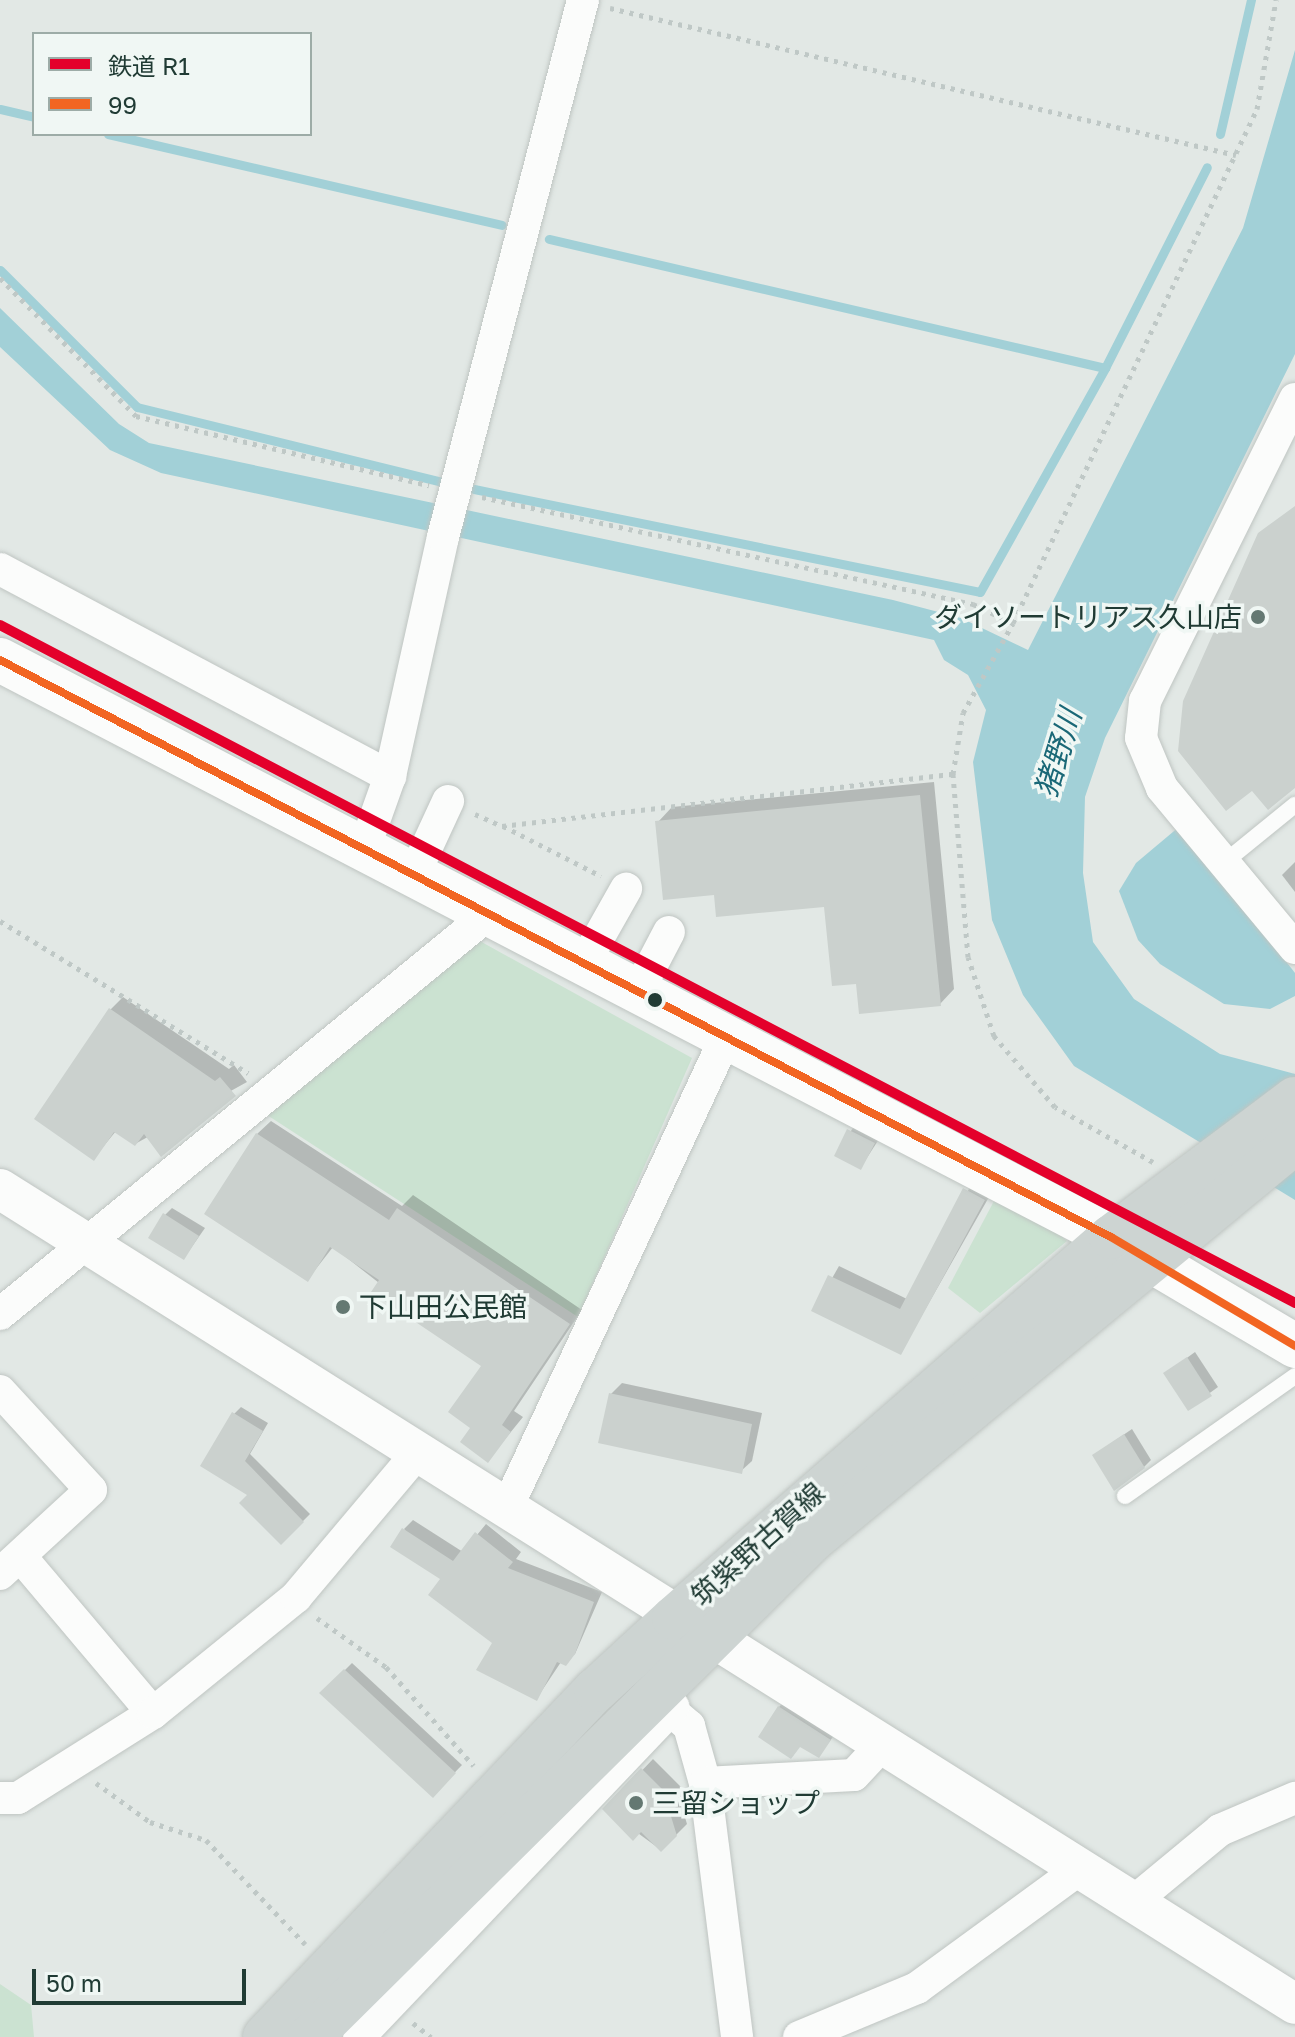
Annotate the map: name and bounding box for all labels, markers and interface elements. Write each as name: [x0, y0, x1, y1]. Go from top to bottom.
legend: [32, 32, 312, 136]
text: 鉄道 R1: [108, 51, 190, 80]
text: 99: [108, 90, 137, 119]
place label: ダイソートリアス久山店: [934, 600, 1242, 634]
marker: ダイソートリアス久山店: [1249, 608, 1267, 626]
water label: 猪野川: [1028, 705, 1088, 801]
unlabelled marker: [647, 992, 663, 1008]
place label: 下山田公民館: [359, 1290, 527, 1324]
marker: 下山田公民館: [334, 1298, 352, 1316]
street label: 筑紫野古賀線: [684, 1475, 832, 1613]
place label: 三留ショップ: [652, 1786, 820, 1820]
marker: 三留ショップ: [627, 1794, 645, 1812]
scale bar: [36, 1953, 250, 2003]
text: 50 m: [46, 1968, 102, 1997]

